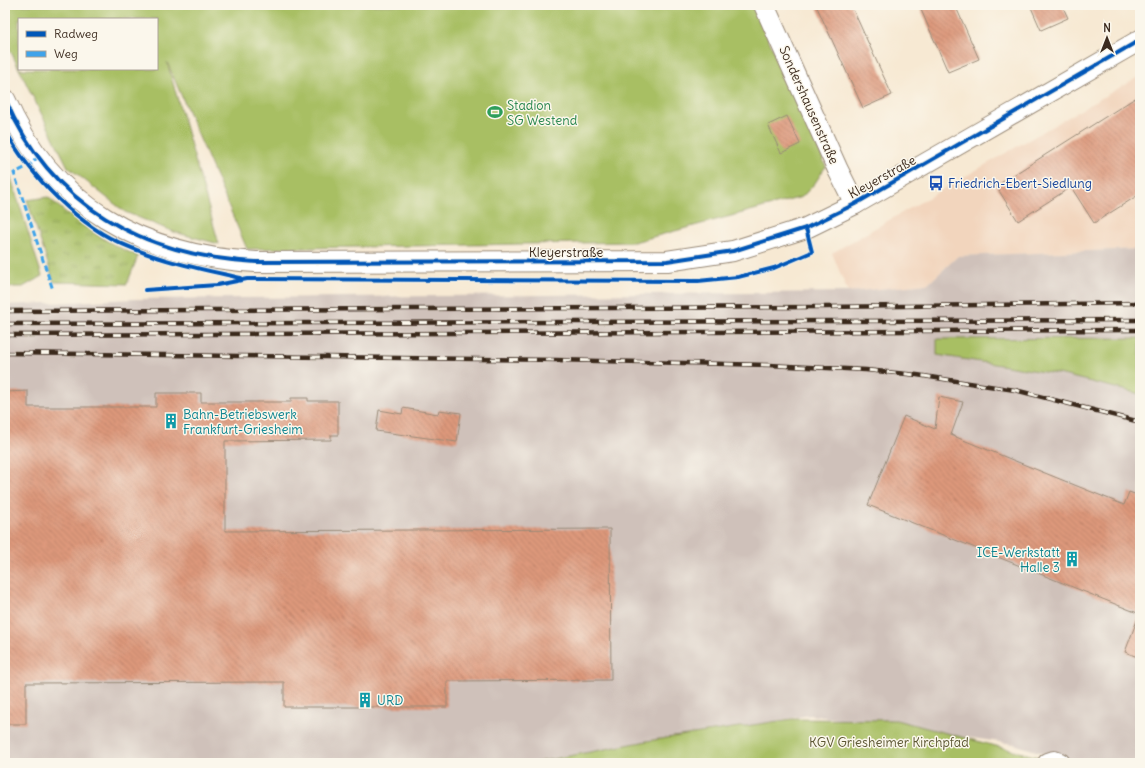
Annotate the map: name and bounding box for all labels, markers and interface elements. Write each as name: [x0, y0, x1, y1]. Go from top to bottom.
legend: [18, 18, 158, 70]
north arrow: [1087, 18, 1127, 58]
text: N: [1103, 21, 1111, 35]
text: Radweg: [54, 26, 98, 41]
street label: Sondershausenstraße: [775, 43, 843, 167]
text: Weg: [54, 46, 78, 61]
place label: Stadion SG Westend: [507, 97, 578, 129]
sports icon: Stadion SG Westend: [486, 103, 504, 121]
street label: Kleyerstraße: [845, 151, 919, 203]
bus stop icon: Friedrich-Ebert-Siedlung: [927, 174, 945, 192]
place label: Friedrich-Ebert-Siedlung: [948, 175, 1092, 192]
street label: Kleyerstraße: [529, 244, 603, 261]
place label: Bahn-Betriebswerk Frankfurt-Griesheim: [183, 406, 303, 438]
building icon: Bahn-Betriebswerk Frankfurt-Griesheim: [162, 412, 180, 430]
place label: ICE-Werkstatt Halle 3: [977, 544, 1061, 576]
building icon: ICE-Werkstatt Halle 3: [1063, 550, 1081, 568]
building icon: URD: [356, 691, 374, 709]
place label: URD: [377, 692, 403, 709]
park label: KGV Griesheimer Kirchpfad: [809, 734, 969, 751]

